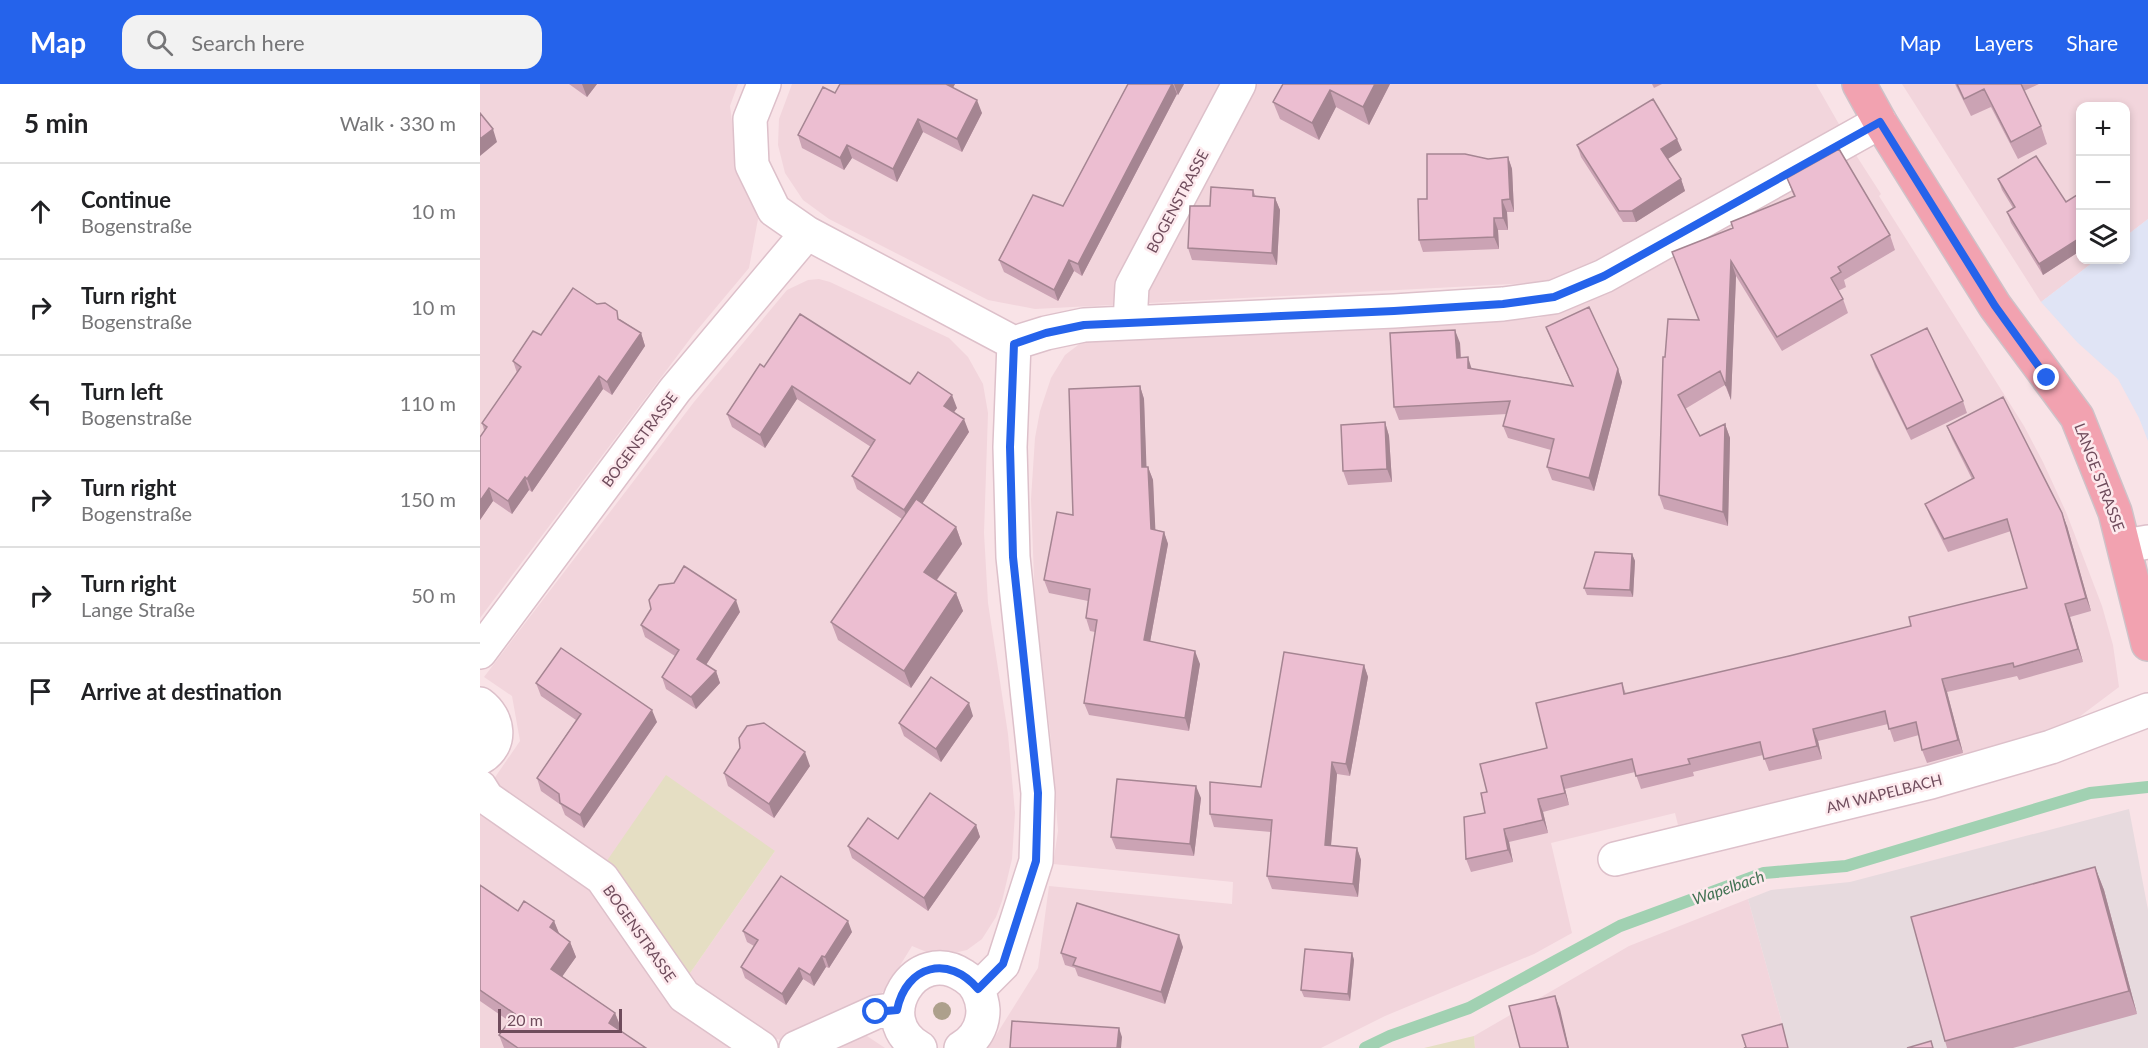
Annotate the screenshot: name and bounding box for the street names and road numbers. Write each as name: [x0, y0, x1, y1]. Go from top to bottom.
street label: BOGENSTRASSE: [1142, 146, 1212, 256]
street label: BOGENSTRASSE: [597, 388, 681, 490]
street label: LANGE STRASSE: [2071, 420, 2129, 534]
street label: AM WAPELBACH: [1824, 770, 1944, 816]
street label: BOGENSTRASSE: [600, 881, 680, 985]

